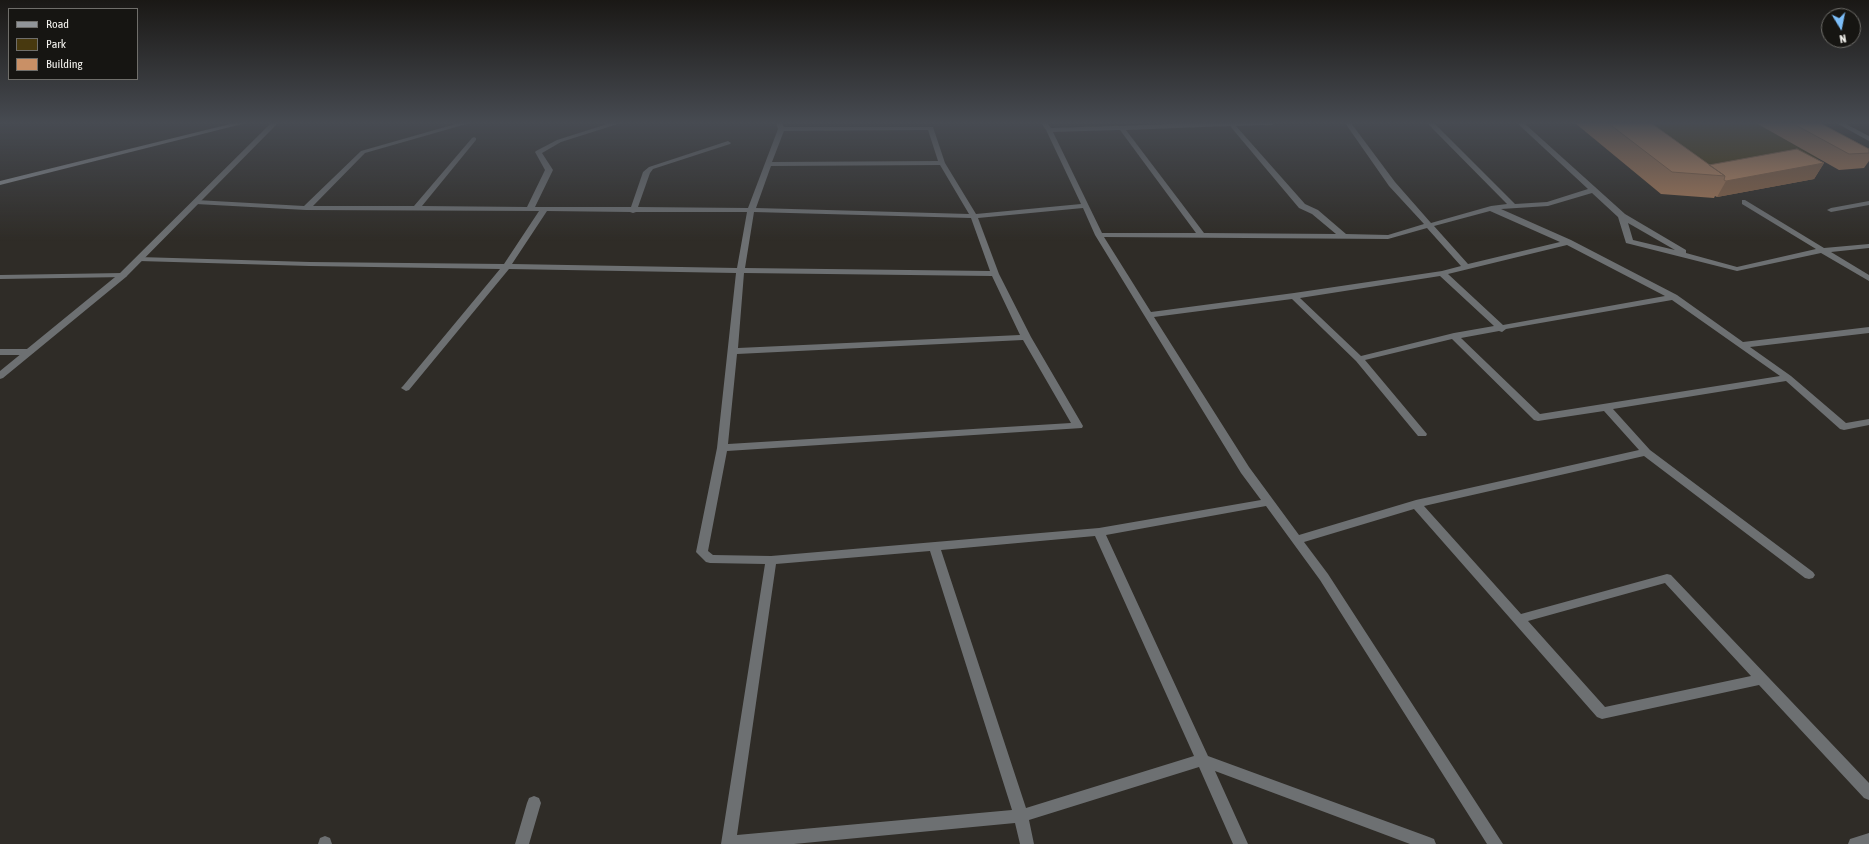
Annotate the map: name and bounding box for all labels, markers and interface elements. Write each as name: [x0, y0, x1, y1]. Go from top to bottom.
legend: [8, 8, 138, 80]
north arrow: [1821, 8, 1861, 48]
text: Road: [46, 17, 69, 31]
text: N: [1839, 32, 1847, 45]
text: Park: [46, 37, 66, 51]
text: Building: [46, 57, 83, 71]

